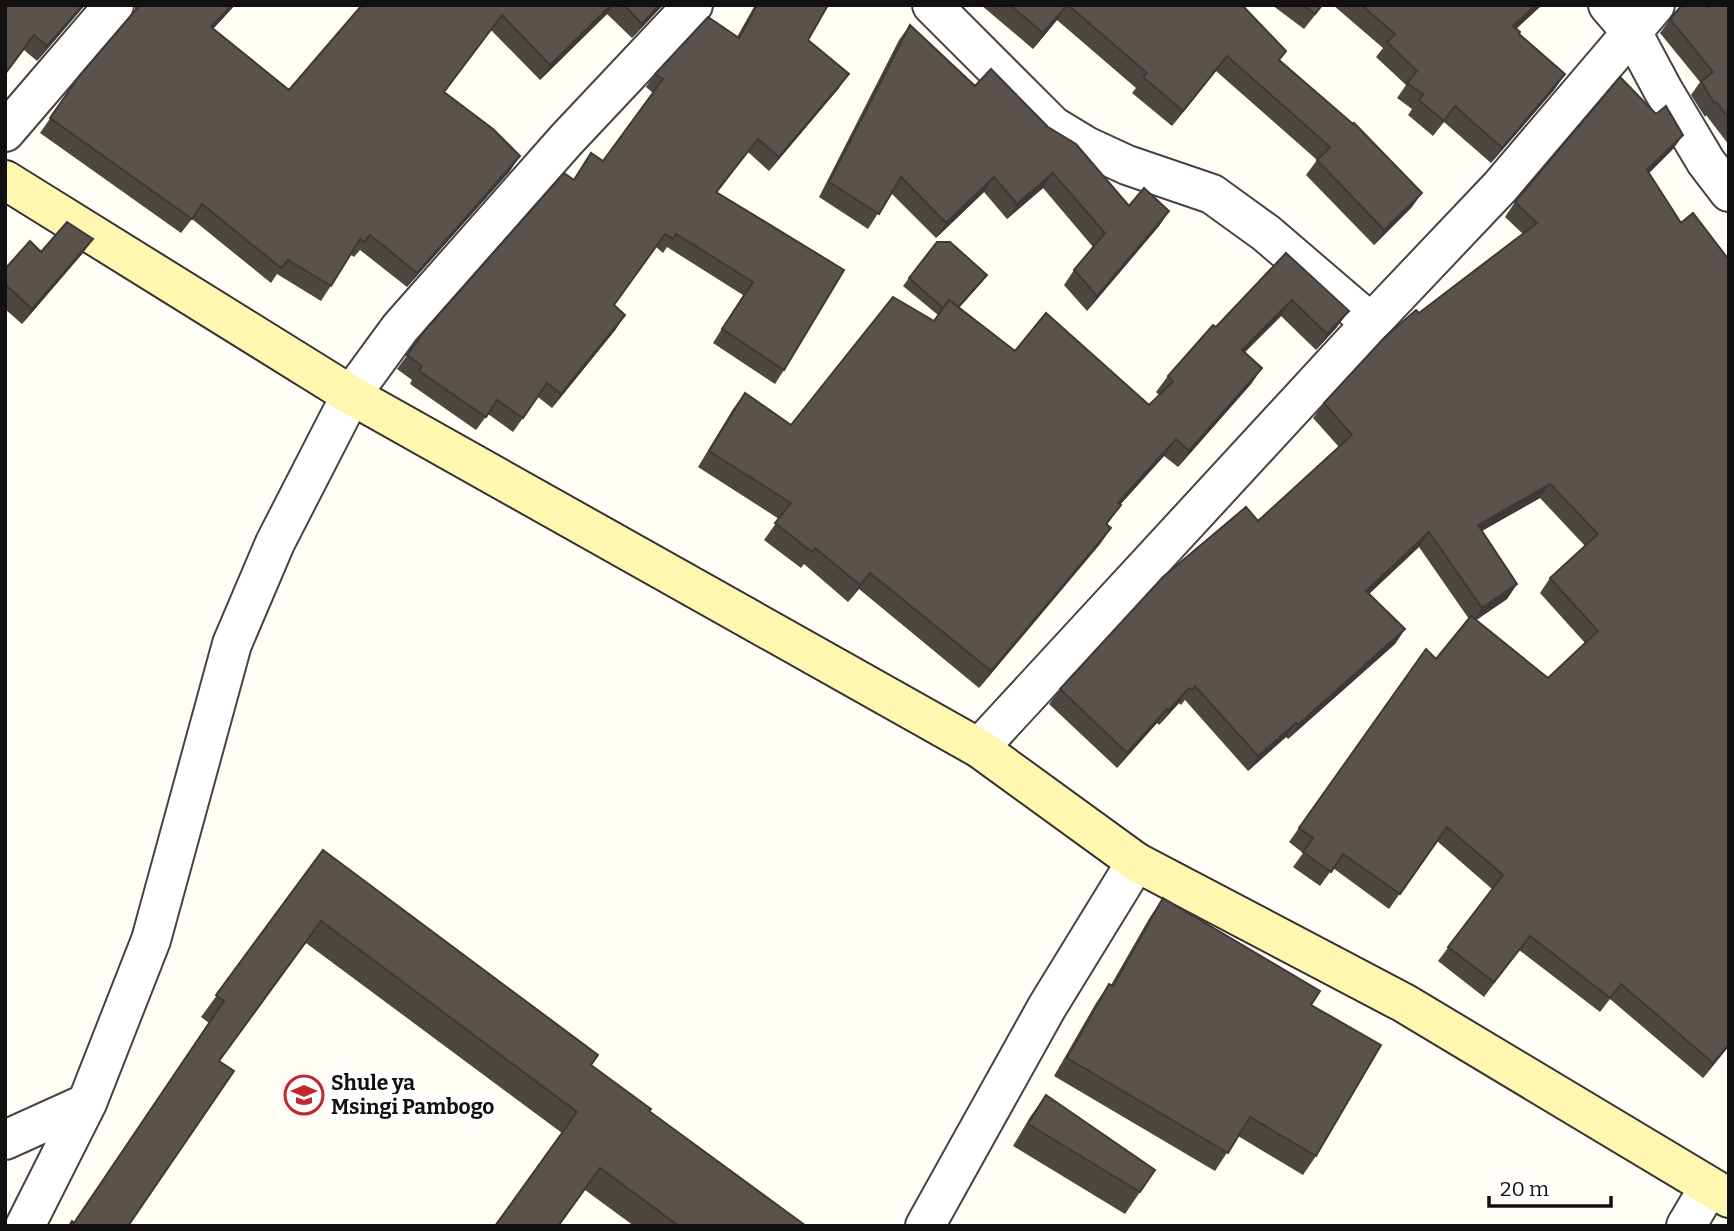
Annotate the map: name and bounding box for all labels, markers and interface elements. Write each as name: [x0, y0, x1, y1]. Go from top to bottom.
place label: Shule ya Msingi Pambogo: [331, 1070, 495, 1120]
school or university icon: Shule ya Msingi Pambogo: [283, 1074, 325, 1116]
scale bar: [1489, 1164, 1612, 1208]
text: 20 m: [1500, 1176, 1549, 1202]

